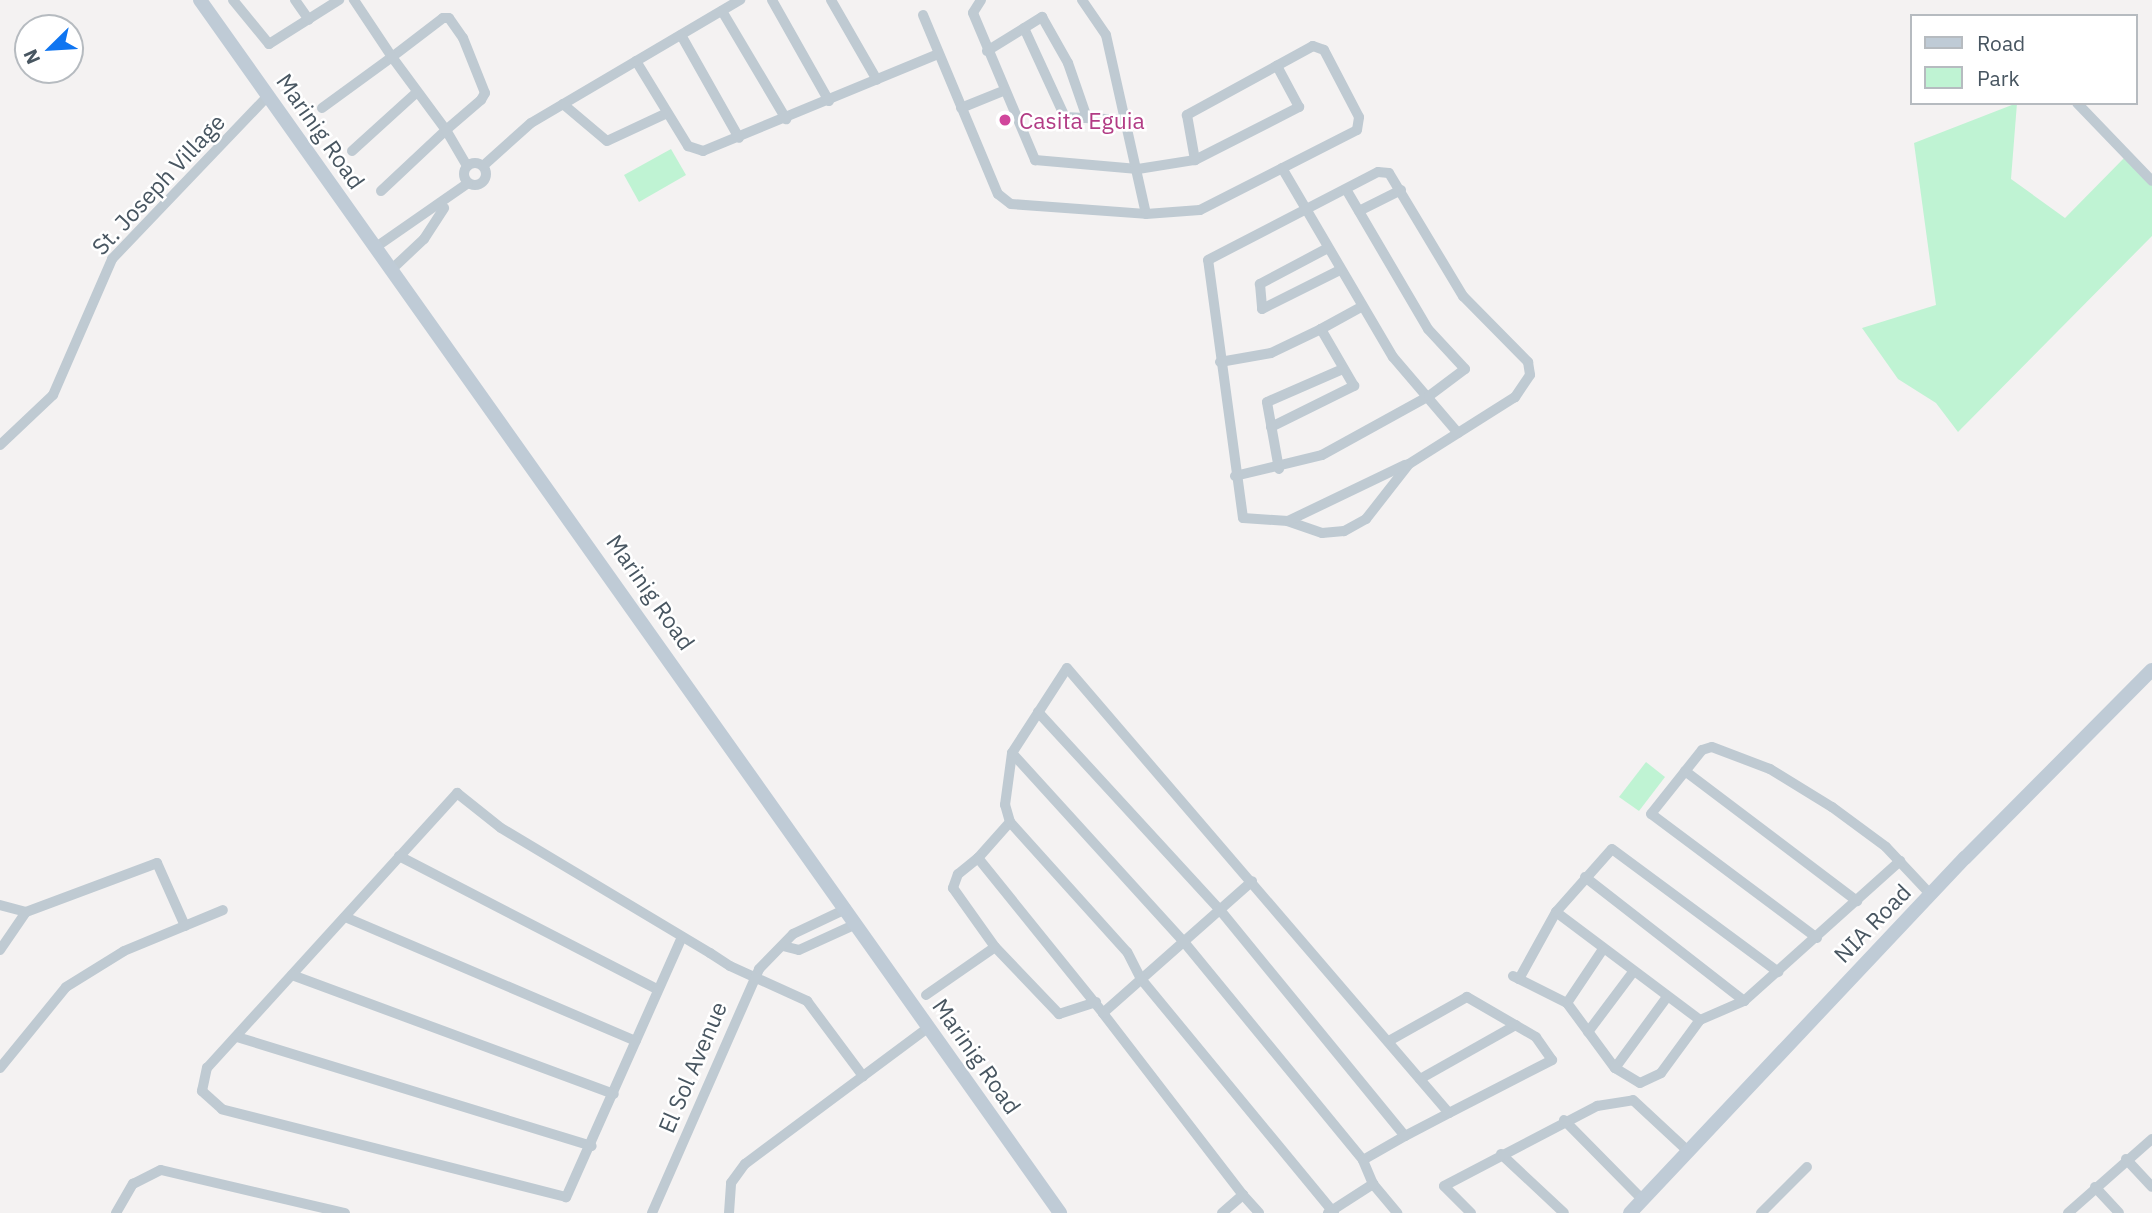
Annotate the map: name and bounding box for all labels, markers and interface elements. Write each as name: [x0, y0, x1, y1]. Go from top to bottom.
north arrow: [14, 14, 84, 84]
legend: [1910, 14, 2138, 105]
text: Road: [1977, 29, 2025, 57]
text: N: [18, 46, 45, 68]
text: Park: [1977, 64, 2020, 92]
street label: Marinig Road: [271, 68, 371, 194]
place label: Casita Eguia: [1019, 106, 1145, 134]
street label: St. Joseph Village: [86, 108, 230, 260]
marker: Casita Eguia: [997, 112, 1013, 128]
street label: Marinig Road: [601, 529, 701, 655]
street label: NIA Road: [1828, 878, 1916, 968]
street label: Marinig Road: [927, 993, 1027, 1119]
street label: El Sol Avenue: [652, 997, 732, 1137]

